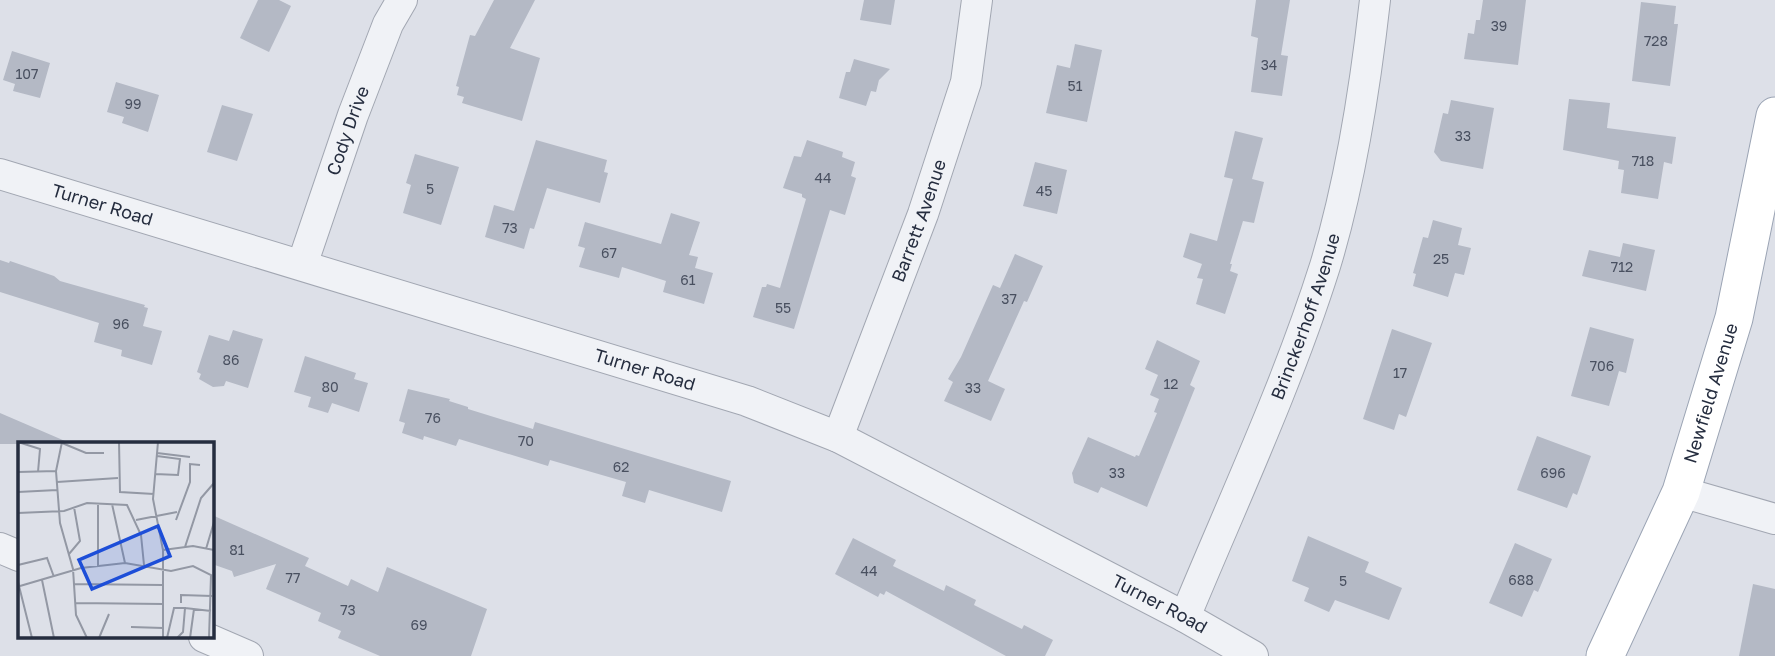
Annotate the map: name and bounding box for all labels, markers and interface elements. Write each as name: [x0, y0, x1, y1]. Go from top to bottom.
house number: 39: [1491, 17, 1507, 34]
house number: 728: [1644, 32, 1668, 49]
house number: 34: [1261, 56, 1277, 73]
house number: 107: [16, 65, 38, 82]
house number: 51: [1068, 77, 1083, 94]
street label: Cody Drive: [321, 82, 373, 178]
house number: 99: [125, 95, 141, 112]
house number: 33: [1455, 127, 1471, 144]
house number: 718: [1632, 152, 1654, 169]
street label: Barrett Avenue: [886, 156, 950, 285]
house number: 44: [814, 169, 832, 186]
street label: Turner Road: [49, 178, 156, 230]
house number: 5: [426, 180, 434, 197]
house number: 45: [1036, 182, 1052, 199]
house number: 73: [502, 219, 518, 236]
street label: Brinckerhoff Avenue: [1266, 231, 1344, 403]
house number: 67: [601, 244, 617, 261]
house number: 25: [1433, 250, 1449, 267]
house number: 712: [1611, 258, 1633, 275]
house number: 61: [680, 271, 696, 288]
house number: 37: [1001, 290, 1017, 307]
house number: 55: [775, 299, 791, 316]
house number: 96: [113, 315, 129, 332]
street label: Newfield Avenue: [1678, 320, 1742, 466]
street label: Turner Road: [592, 343, 698, 395]
house number: 86: [222, 351, 240, 368]
house number: 706: [1590, 357, 1614, 374]
house number: 17: [1393, 364, 1407, 381]
house number: 12: [1164, 375, 1178, 392]
house number: 80: [321, 378, 339, 395]
house number: 33: [965, 379, 981, 396]
house number: 76: [425, 409, 441, 426]
house number: 70: [518, 432, 534, 449]
inset map: [18, 442, 214, 638]
house number: 62: [613, 458, 629, 475]
house number: 33: [1109, 464, 1125, 481]
house number: 696: [1540, 464, 1566, 481]
house number: 81: [229, 541, 245, 558]
house number: 44: [860, 562, 878, 579]
house number: 77: [286, 569, 300, 586]
street label: Turner Road: [1109, 569, 1212, 638]
house number: 688: [1508, 571, 1534, 588]
house number: 5: [1339, 572, 1347, 589]
house number: 73: [340, 601, 356, 618]
house number: 69: [411, 616, 427, 633]

